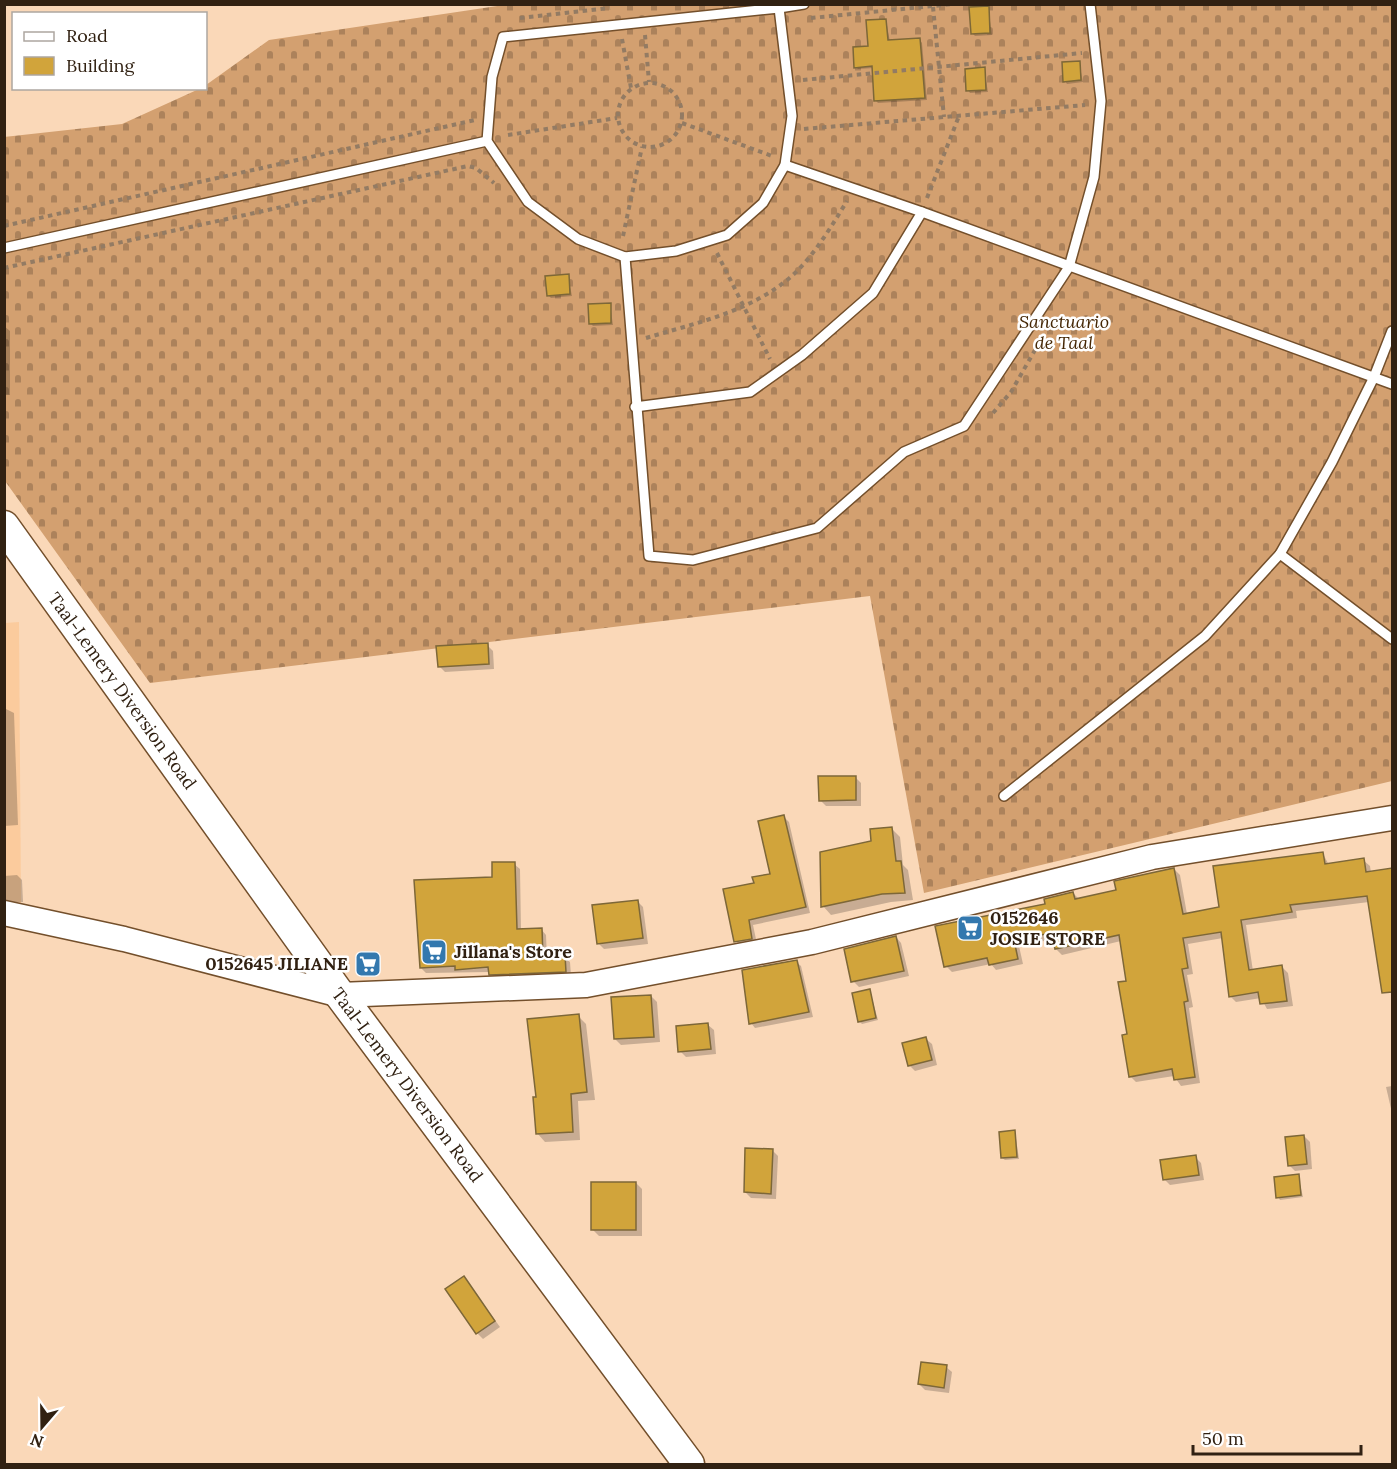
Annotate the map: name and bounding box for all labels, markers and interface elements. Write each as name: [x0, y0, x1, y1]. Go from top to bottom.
legend: [12, 12, 207, 90]
text: Road: [66, 24, 108, 47]
text: Building: [66, 54, 136, 77]
park label: Sanctuario de Taal: [1019, 310, 1109, 354]
street label: Taal-Lemery Diversion Road: [43, 588, 202, 794]
place label: 0152646 JOSIE STORE: [990, 906, 1105, 950]
supermarket icon: 0152646 JOSIE STORE: [955, 913, 985, 943]
supermarket icon: Jillana's Store: [419, 937, 449, 967]
place label: Jillana's Store: [454, 940, 572, 963]
supermarket icon: 0152645 JILIANE: [353, 949, 383, 979]
place label: 0152645 JILIANE: [205, 952, 348, 975]
street label: Taal-Lemery Diversion Road: [327, 983, 488, 1187]
north arrow: [12, 1397, 72, 1457]
scale bar: [1193, 1418, 1361, 1456]
text: 50 m: [1202, 1427, 1244, 1450]
text: N: [28, 1430, 46, 1453]

